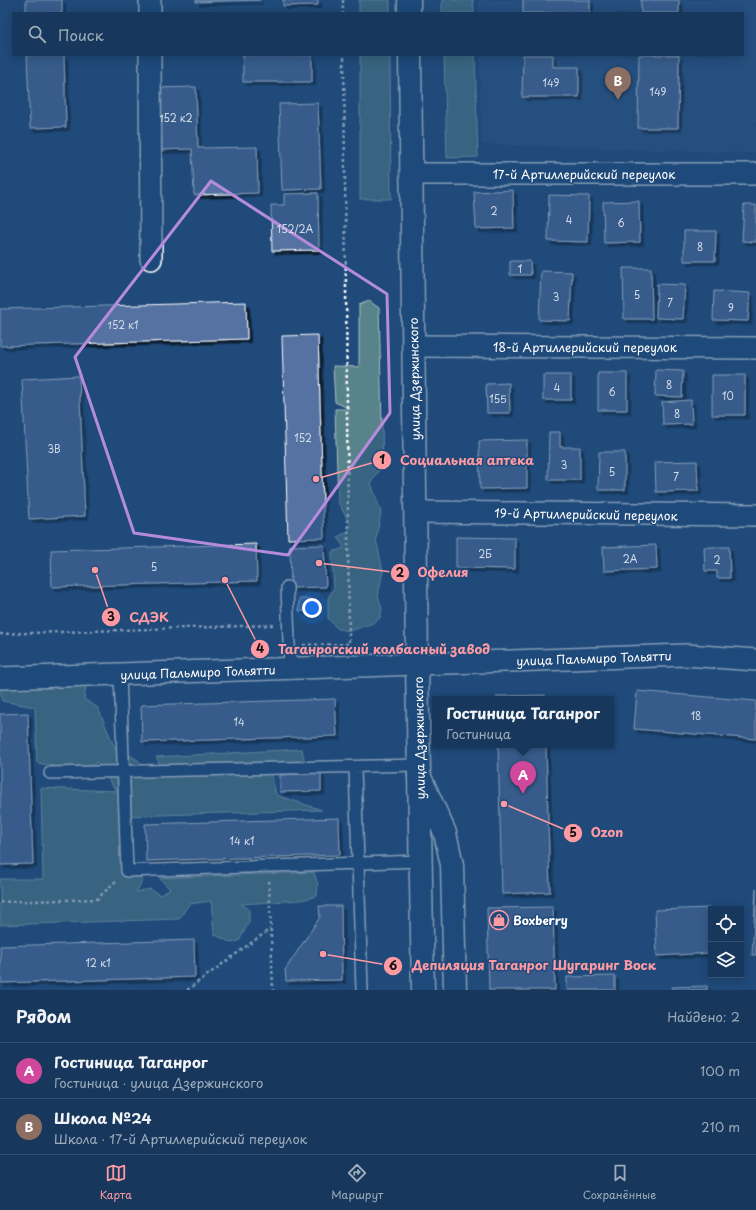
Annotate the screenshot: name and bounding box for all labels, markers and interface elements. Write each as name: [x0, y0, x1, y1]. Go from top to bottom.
search box: [12, 12, 744, 56]
icon: search: [26, 23, 48, 45]
text: Поиск: [58, 23, 104, 46]
pin: B: [605, 67, 631, 100]
house number: 149: [543, 75, 560, 90]
house number: 149: [650, 84, 667, 99]
house number: 152 к2: [159, 110, 193, 125]
street label: 17-й Артиллерийский переулок: [493, 165, 676, 183]
house number: 2: [490, 203, 498, 218]
house number: 4: [566, 212, 573, 227]
house number: 6: [617, 215, 625, 230]
house number: 152/2А: [277, 221, 314, 236]
house number: 8: [697, 239, 703, 254]
house number: 1: [518, 261, 522, 276]
house number: 5: [634, 287, 640, 302]
house number: 3: [553, 289, 559, 304]
house number: 7: [667, 295, 673, 310]
house number: 9: [728, 300, 734, 315]
house number: 152 к1: [108, 317, 138, 332]
street label: улица Дзержинского: [404, 317, 424, 441]
street label: 18-й Артиллерийский переулок: [493, 338, 678, 356]
house number: 8: [666, 377, 672, 392]
house number: 4: [554, 380, 561, 395]
house number: 6: [608, 384, 616, 399]
house number: 10: [722, 388, 734, 403]
house number: 155: [489, 391, 507, 406]
house number: 8: [674, 406, 680, 421]
house number: 152: [294, 430, 312, 445]
house number: 3В: [47, 441, 61, 456]
callout: Социальная аптека: [372, 448, 542, 473]
text: 1: [379, 450, 385, 468]
text: Социальная аптека: [400, 450, 534, 469]
house number: 3: [561, 457, 567, 472]
house number: 5: [609, 464, 615, 479]
house number: 7: [673, 469, 679, 484]
street label: 19-й Артиллерийский переулок: [494, 503, 679, 525]
house number: 2Б: [478, 546, 492, 561]
house number: 2А: [623, 551, 638, 566]
house number: 2: [713, 552, 721, 567]
house number: 5: [151, 559, 157, 574]
callout: Офелия: [390, 560, 476, 585]
text: Офелия: [418, 562, 468, 581]
text: 2: [396, 563, 405, 581]
your location: [302, 598, 322, 618]
callout: СДЭК: [101, 605, 176, 630]
text: 3: [107, 607, 115, 625]
text: СДЭК: [129, 607, 169, 626]
callout: Таганрогский колбасный завод: [250, 637, 498, 662]
text: 4: [256, 639, 264, 657]
text: Таганрогский колбасный завод: [278, 639, 490, 658]
street label: улица Пальмиро Тольятти: [516, 646, 672, 670]
street label: улица Пальмиро Тольятти: [120, 660, 276, 684]
street label: улица Дзержинского: [409, 676, 429, 800]
popup: [432, 696, 614, 748]
text: Гостиница Таганрог: [446, 701, 600, 724]
house number: 18: [691, 708, 701, 723]
house number: 14: [233, 714, 245, 729]
text: Гостиница: [446, 724, 511, 743]
pin: A: [510, 761, 536, 794]
callout: Ozon: [563, 820, 631, 845]
text: Ozon: [591, 822, 623, 841]
text: 5: [569, 823, 577, 841]
house number: 14 к1: [230, 833, 254, 848]
map controls: [708, 906, 744, 978]
button: locate: [708, 906, 744, 942]
shop icon: Boxberry: [488, 909, 510, 931]
place label: Boxberry: [513, 911, 568, 929]
button: layers: [708, 942, 744, 978]
callout: Депиляция Таганрог Шугаринг Воск: [383, 953, 665, 978]
house number: 12 к1: [85, 955, 111, 970]
text: Депиляция Таганрог Шугаринг Воск: [411, 955, 657, 974]
text: 6: [389, 956, 398, 974]
text: Рядом: [16, 1003, 71, 1029]
text: Найдено: 2: [667, 1007, 740, 1026]
text: Гостиница Таганрог: [54, 1050, 208, 1073]
text: A: [24, 1061, 34, 1080]
text: 100 m: [700, 1061, 740, 1080]
text: Гостиница · улица Дзержинского: [54, 1073, 263, 1092]
text: Школа №24: [54, 1106, 152, 1129]
text: B: [25, 1117, 33, 1136]
text: 210 m: [701, 1117, 740, 1136]
text: Школа · 17-й Артиллерийский переулок: [54, 1129, 307, 1148]
tab: Карта: [100, 1162, 132, 1203]
tab: Маршрут: [331, 1162, 383, 1203]
tab: Сохранённые: [583, 1162, 656, 1203]

